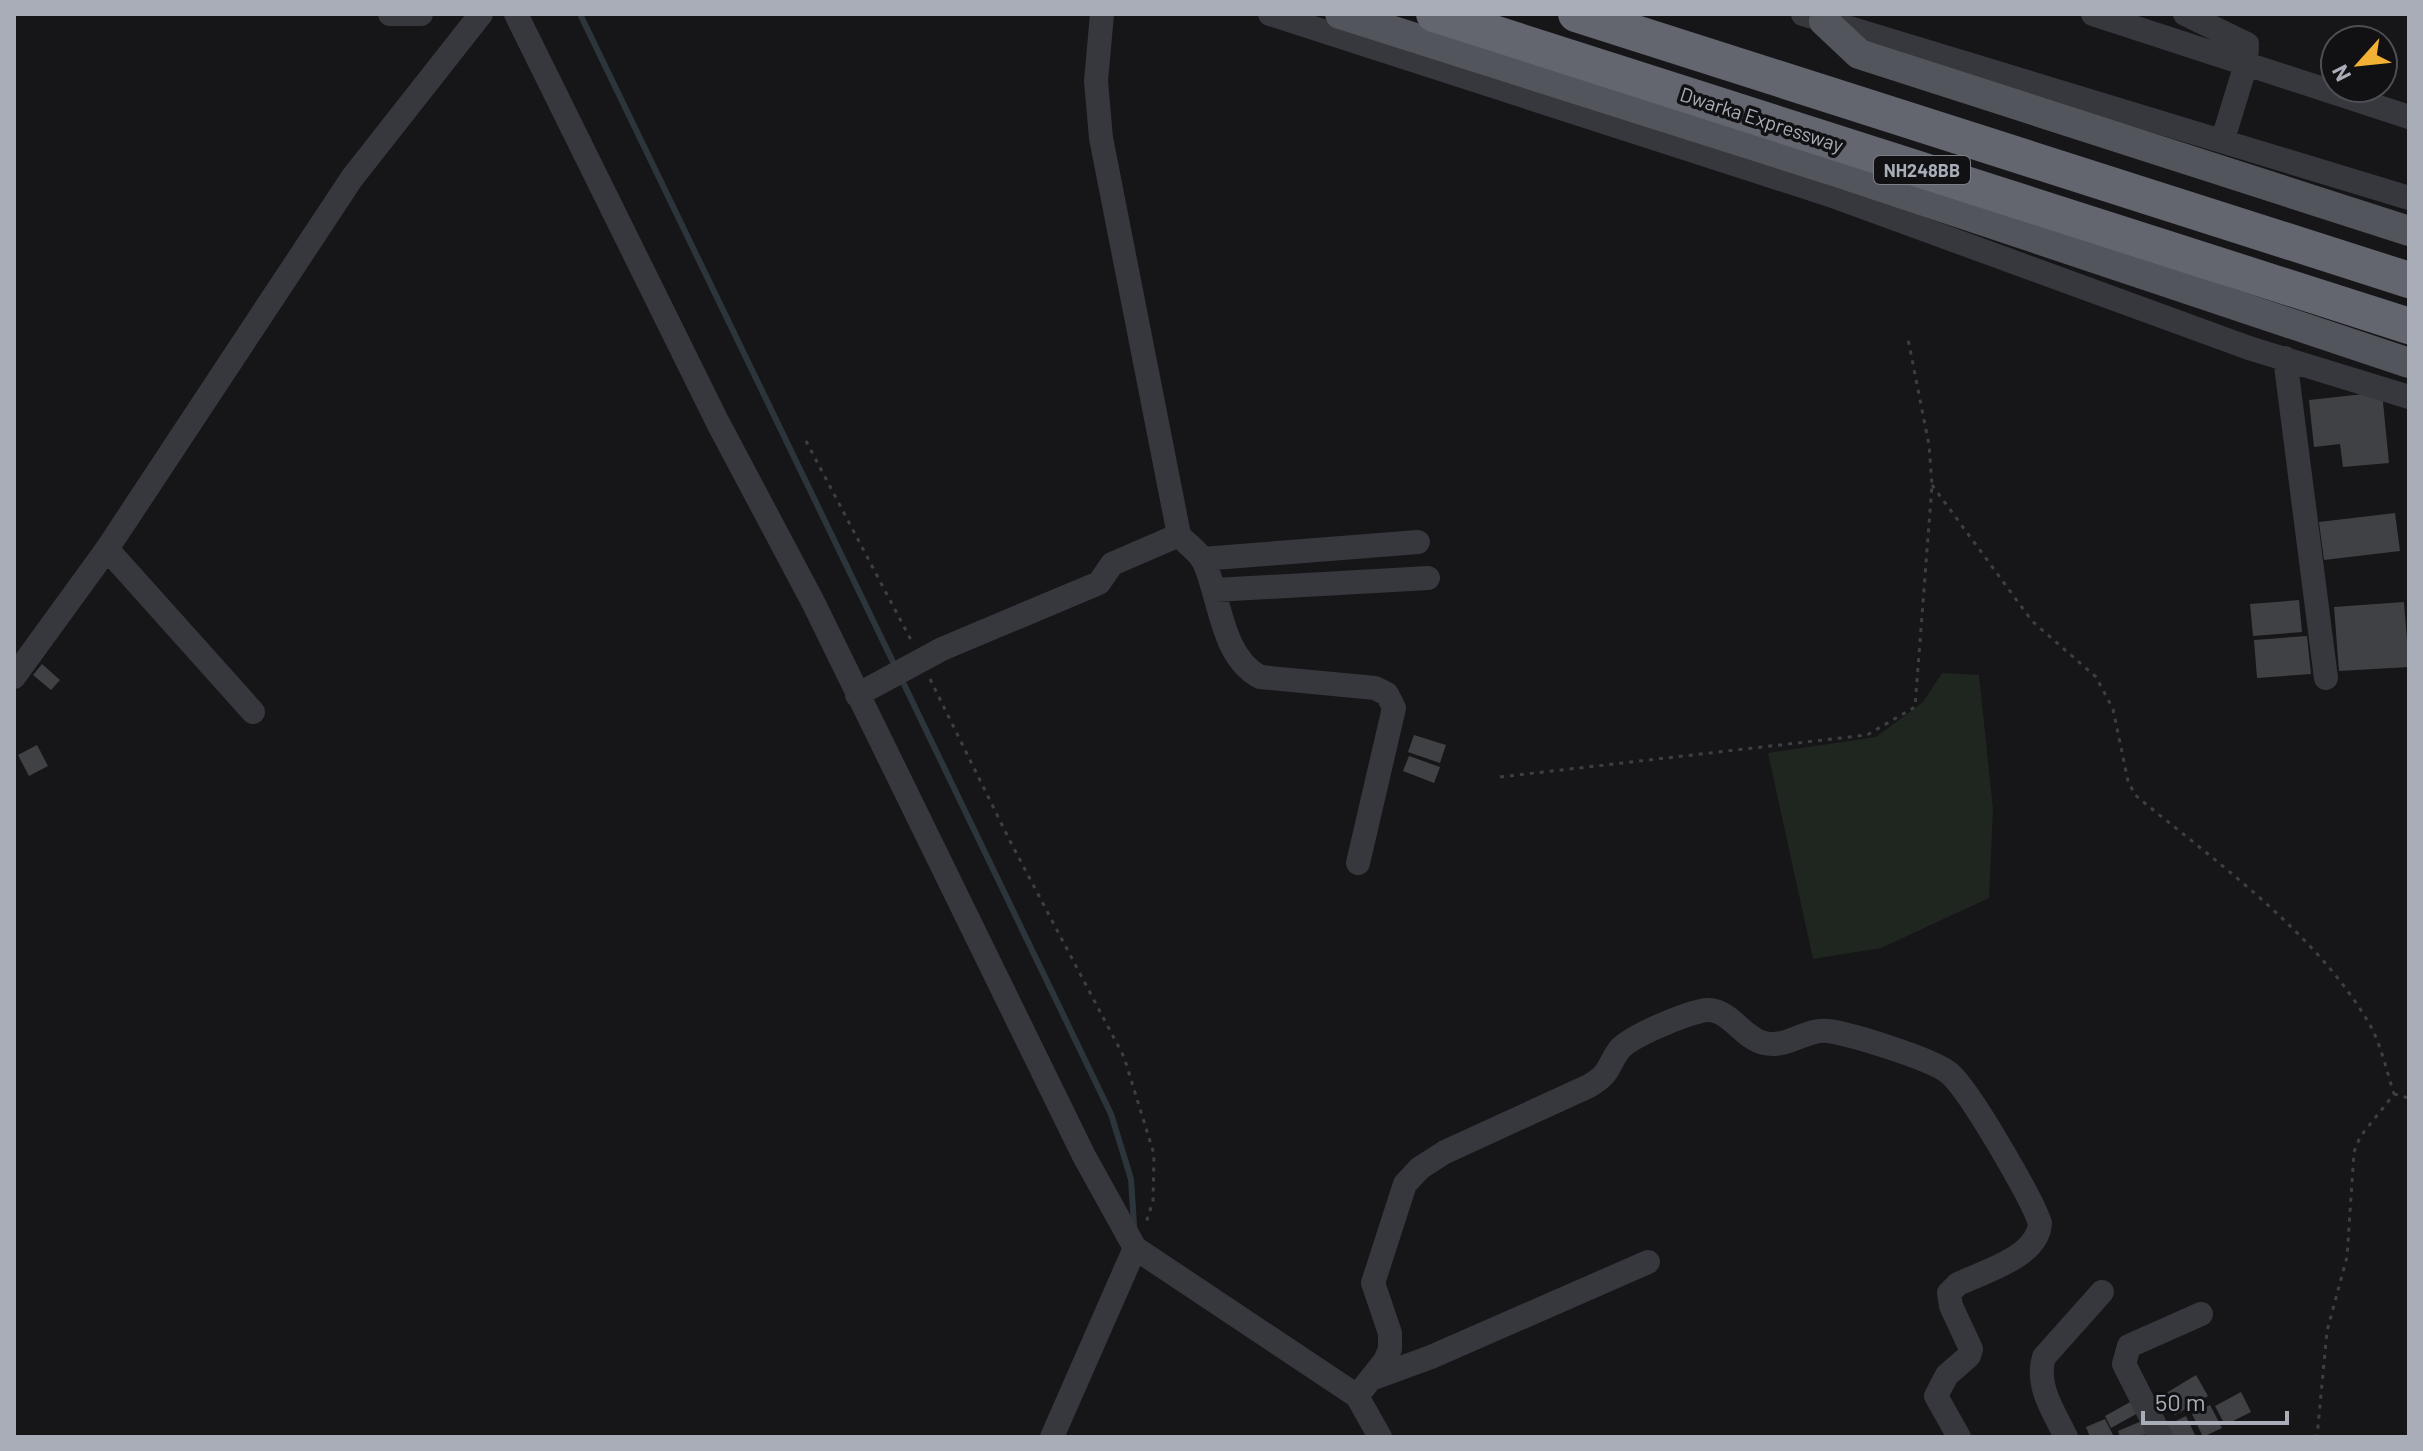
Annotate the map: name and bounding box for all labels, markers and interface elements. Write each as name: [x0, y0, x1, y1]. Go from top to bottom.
north arrow: [2319, 24, 2399, 104]
text: N: [2325, 61, 2355, 86]
street label: Dwarka Expressway: [1677, 81, 1847, 157]
road number: NH248BB: [1874, 156, 1970, 184]
scale bar: [2143, 1375, 2287, 1425]
text: 50 m: [2155, 1387, 2206, 1416]

